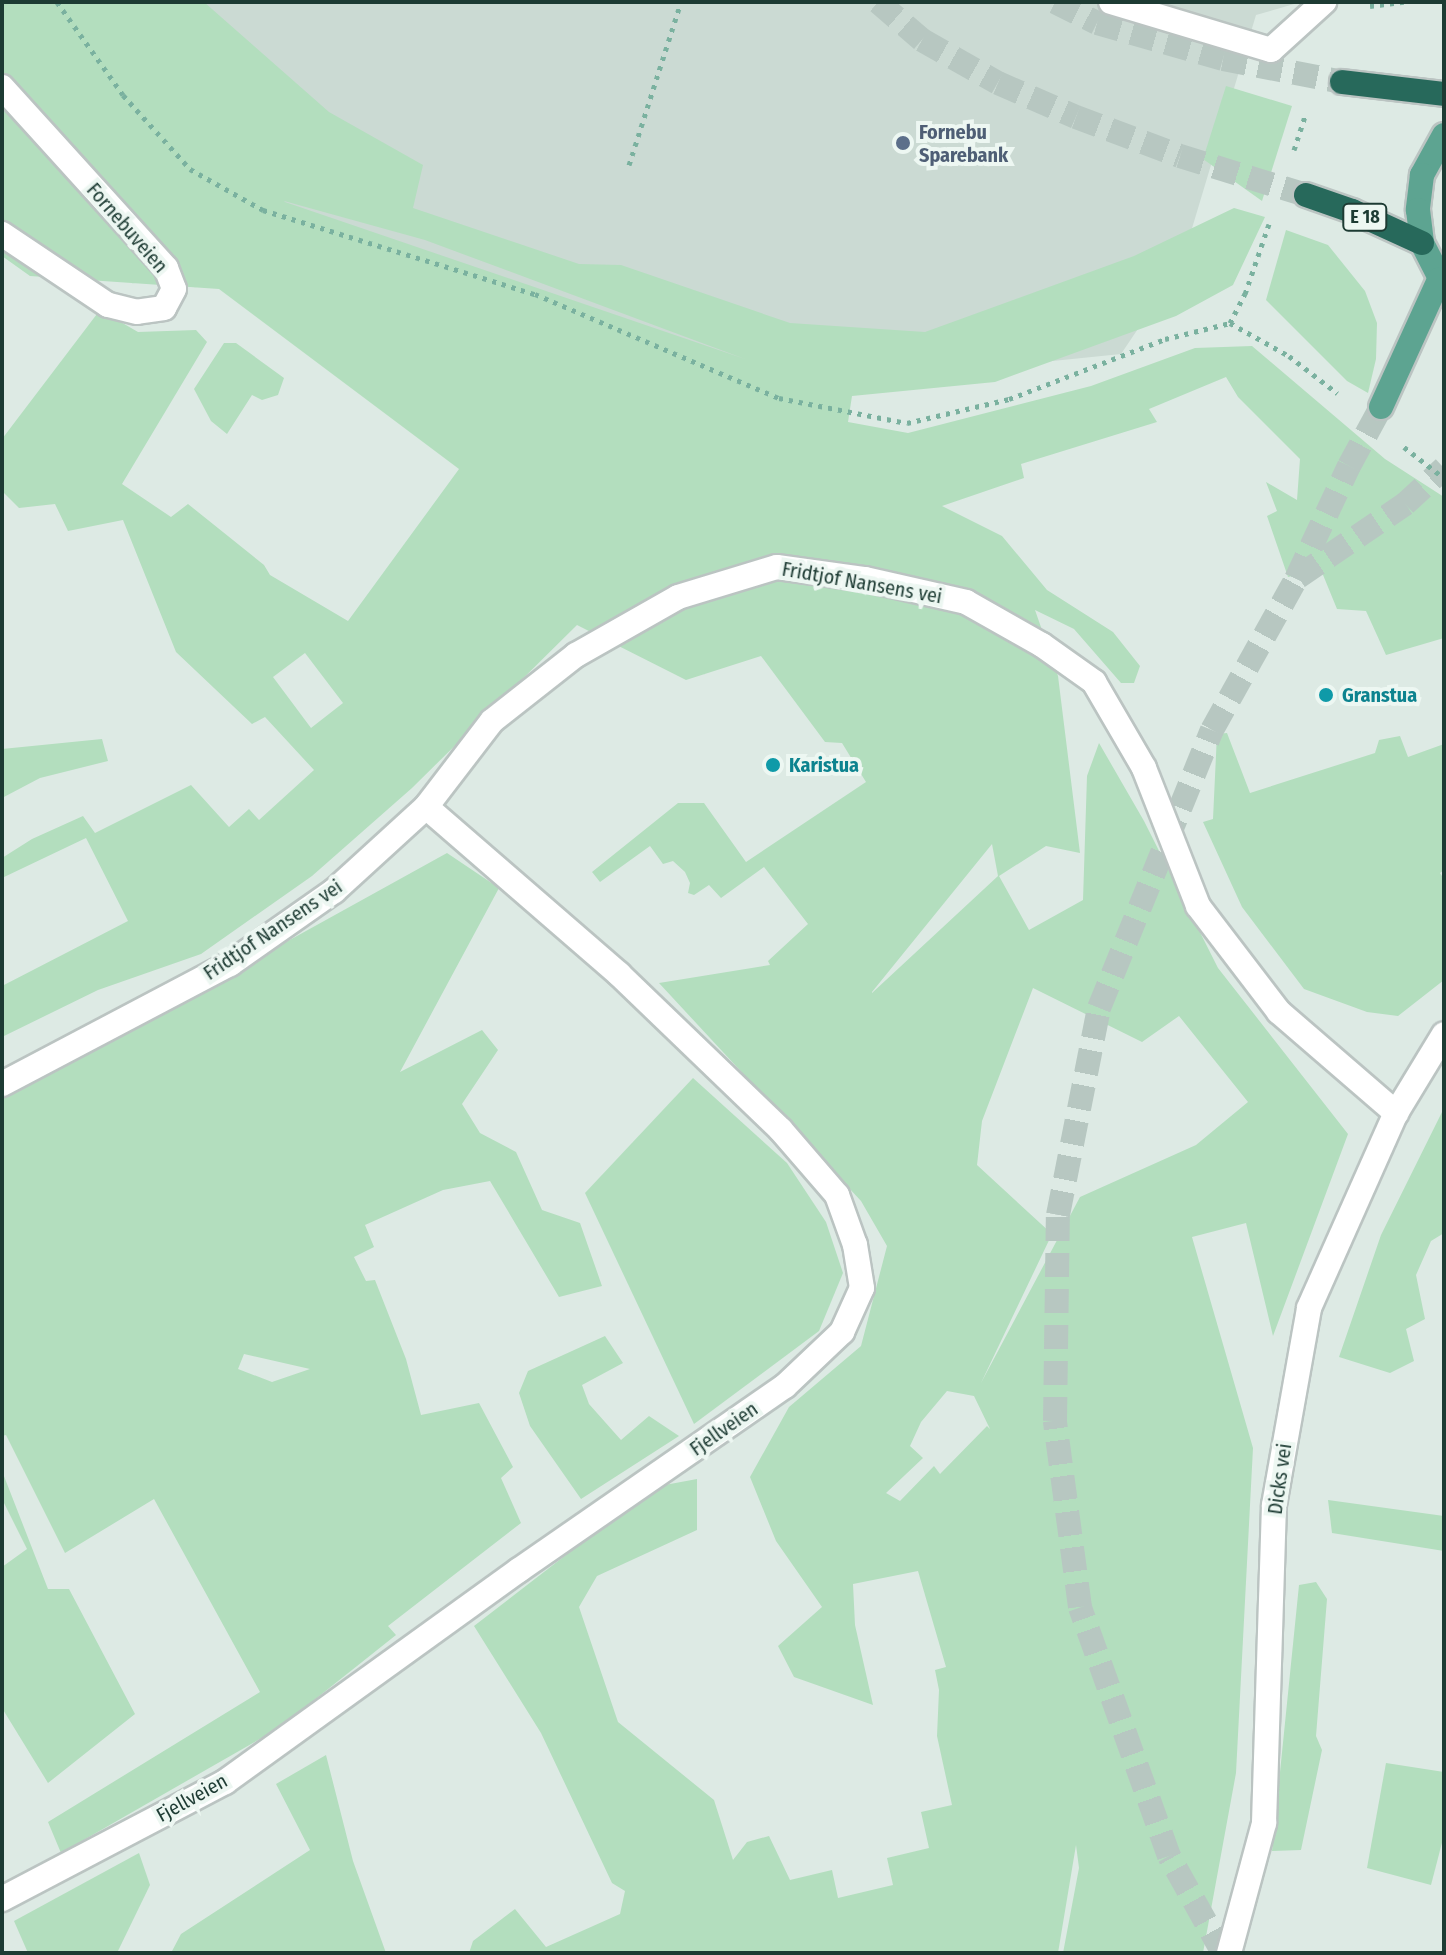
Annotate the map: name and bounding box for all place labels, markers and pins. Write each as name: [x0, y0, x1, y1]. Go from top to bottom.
place label: Fornebu Sparebank: [919, 120, 1008, 167]
marker: Fornebu Sparebank: [894, 134, 912, 152]
place label: Granstua: [1342, 683, 1417, 707]
marker: Granstua: [1317, 686, 1335, 704]
place label: Karistua: [789, 753, 859, 777]
marker: Karistua: [764, 756, 782, 774]

